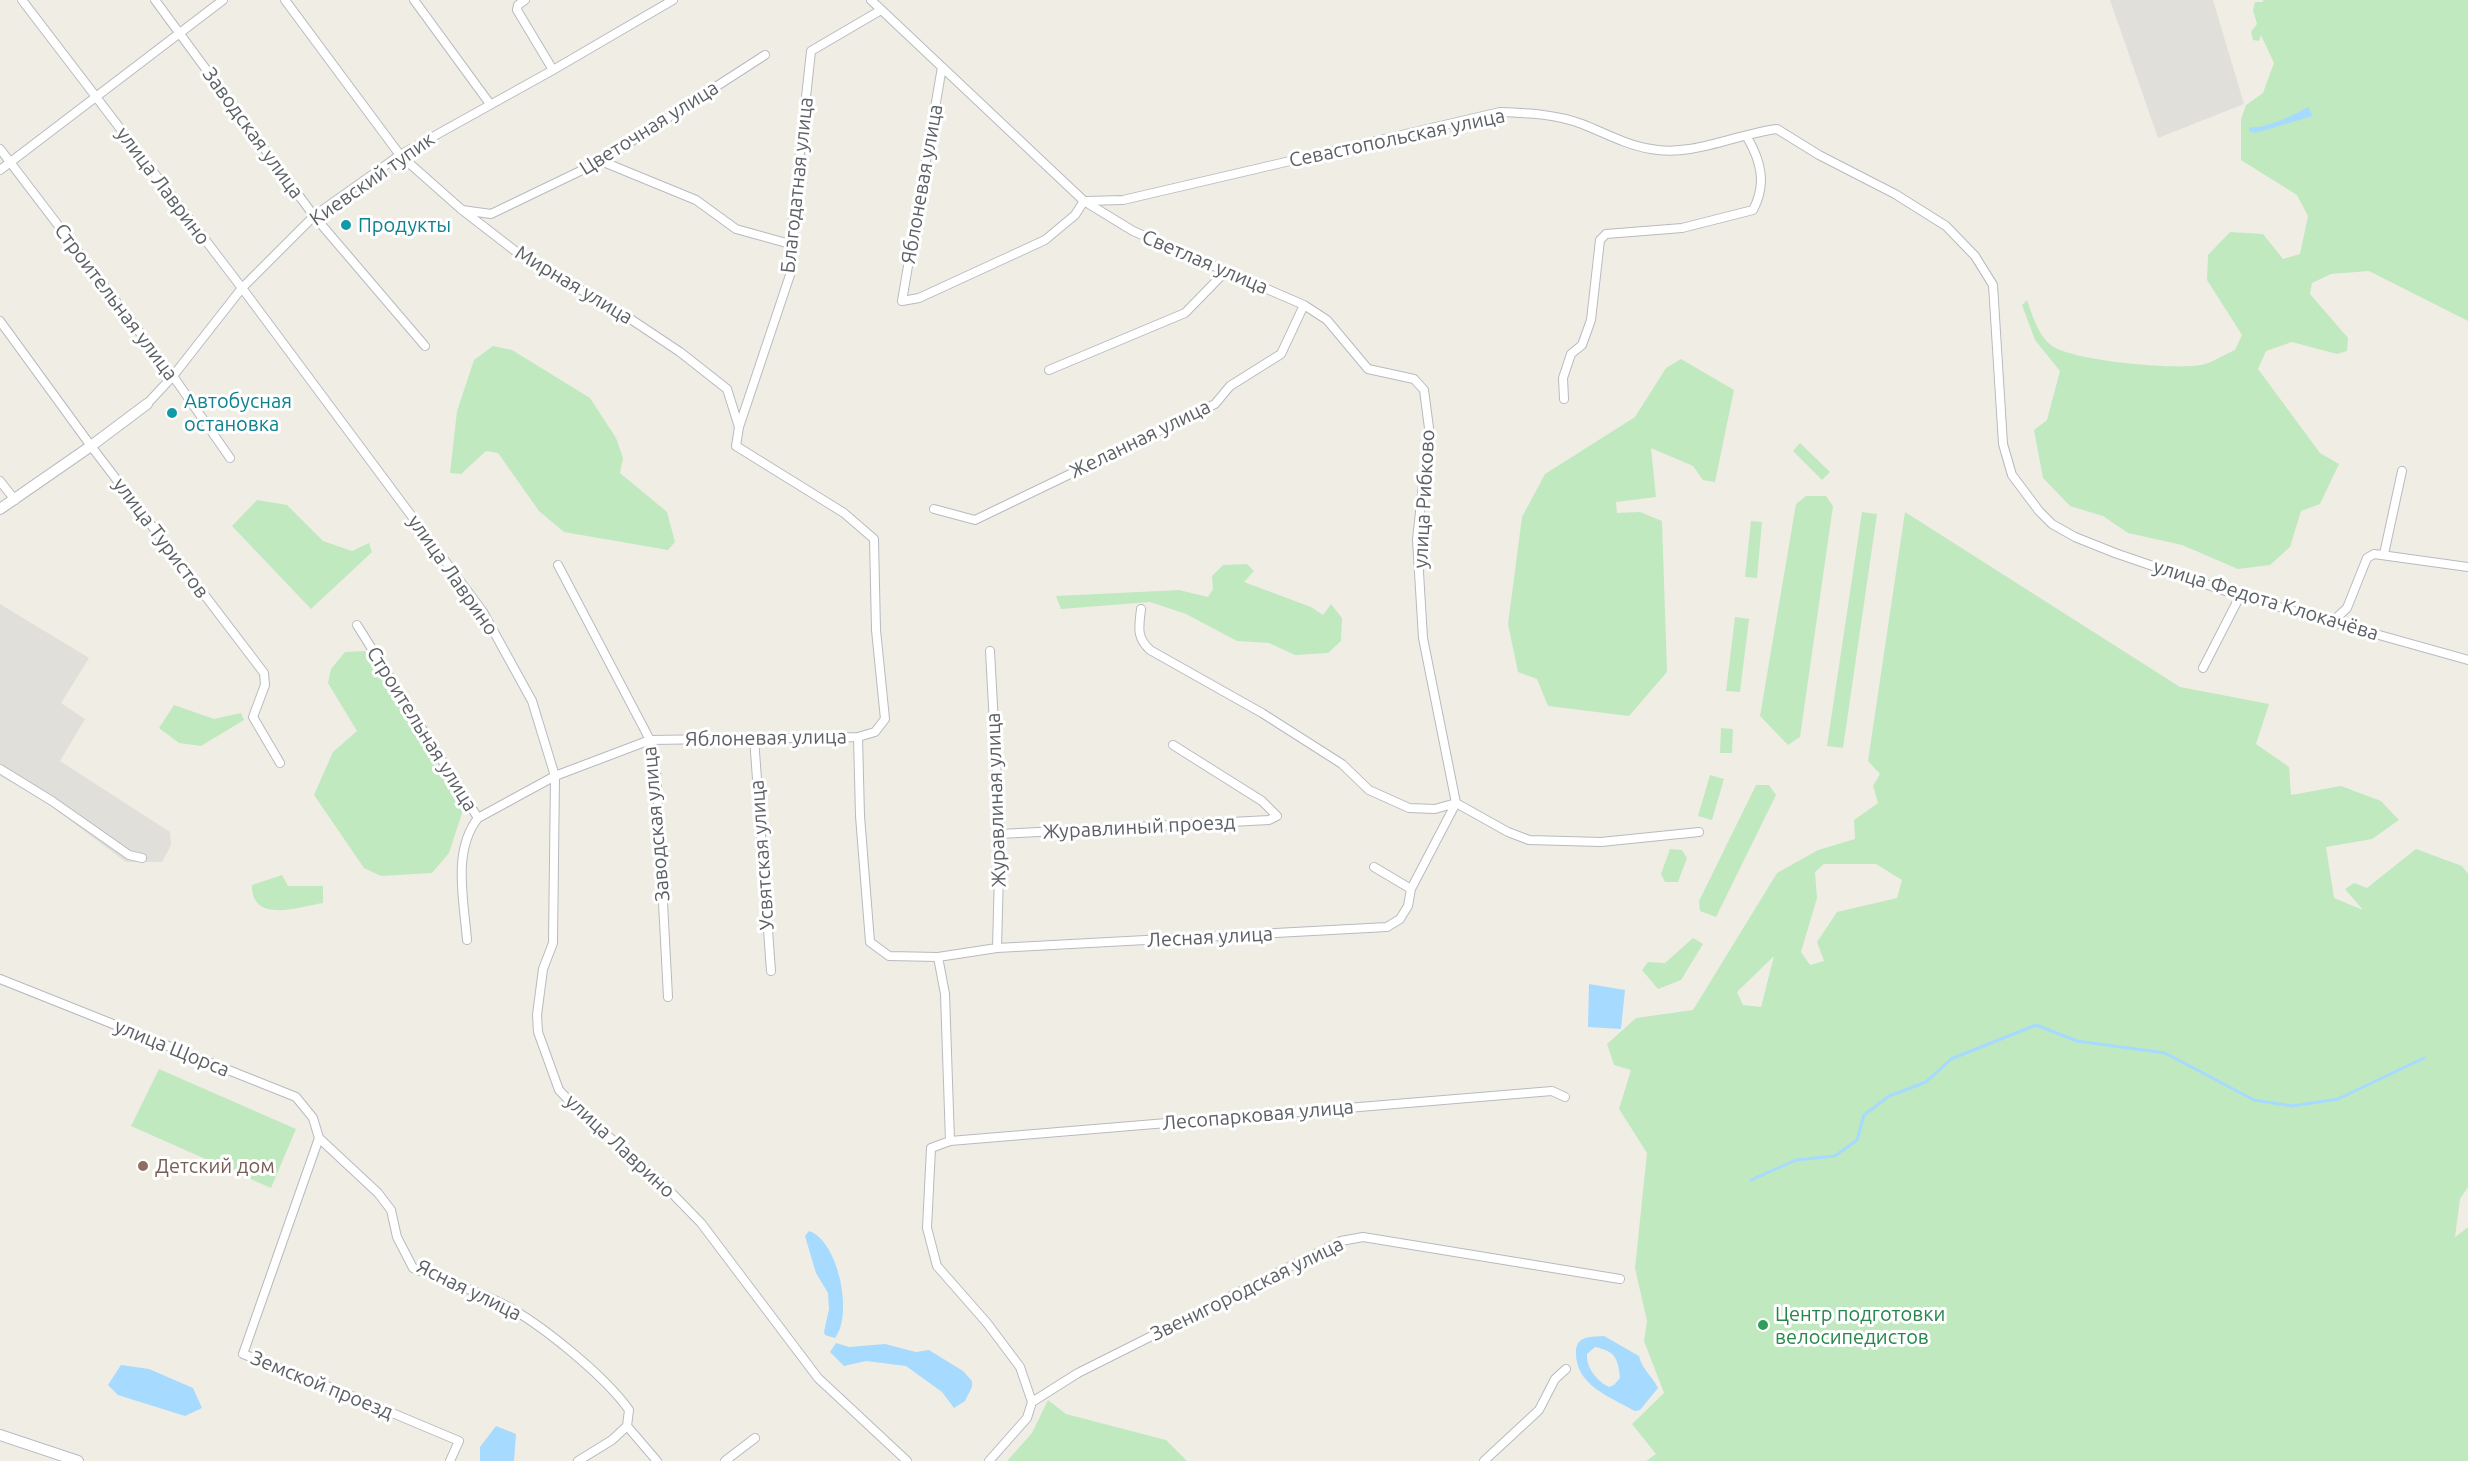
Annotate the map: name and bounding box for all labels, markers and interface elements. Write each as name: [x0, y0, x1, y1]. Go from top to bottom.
street label: Заводская улица: [197, 63, 309, 203]
street label: Цветочная улица: [575, 76, 723, 180]
street label: Благодатная улица: [776, 96, 818, 274]
street label: Яблоневая улица: [896, 102, 948, 266]
street label: Севастопольская улица: [1287, 103, 1507, 173]
street label: улица Лаврино: [111, 122, 215, 250]
street label: Киевский тупик: [305, 127, 439, 231]
place label: Продукты: [358, 213, 451, 237]
marker: Продукты: [339, 218, 353, 232]
street label: Строительная улица: [49, 219, 183, 385]
street label: Светлая улица: [1138, 225, 1272, 299]
street label: Мирная улица: [511, 240, 637, 330]
place label: Автобусная остановка: [184, 389, 292, 436]
street label: Желанная улица: [1066, 395, 1214, 483]
marker: Автобусная остановка: [165, 406, 179, 420]
street label: улица Рибково: [1408, 429, 1440, 569]
street label: улица Туристов: [108, 473, 214, 603]
street label: улица Лаврино: [403, 510, 503, 640]
street label: улица Федота Клокачёва: [2151, 554, 2381, 646]
street label: Строительная улица: [361, 642, 483, 816]
street label: Журавлиная улица: [981, 712, 1011, 888]
street label: Яблоневая улица: [685, 725, 847, 751]
street label: Заводская улица: [637, 745, 675, 903]
street label: Усвятская улица: [745, 779, 779, 931]
street label: Журавлиный проезд: [1042, 810, 1236, 844]
street label: Лесная улица: [1146, 922, 1274, 952]
street label: улица Щорса: [111, 1014, 233, 1082]
street label: улица Лаврино: [560, 1089, 680, 1203]
street label: Лесопарковая улица: [1161, 1095, 1355, 1135]
place label: Детский дом: [155, 1154, 275, 1178]
marker: Детский дом: [136, 1159, 150, 1173]
street label: Звенигородская улица: [1147, 1232, 1347, 1346]
street label: Ясная улица: [413, 1254, 525, 1326]
place label: Центр подготовки велосипедистов: [1775, 1302, 1945, 1349]
marker: Центр подготовки велосипедистов: [1756, 1318, 1770, 1332]
street label: Земской проезд: [247, 1346, 397, 1424]

